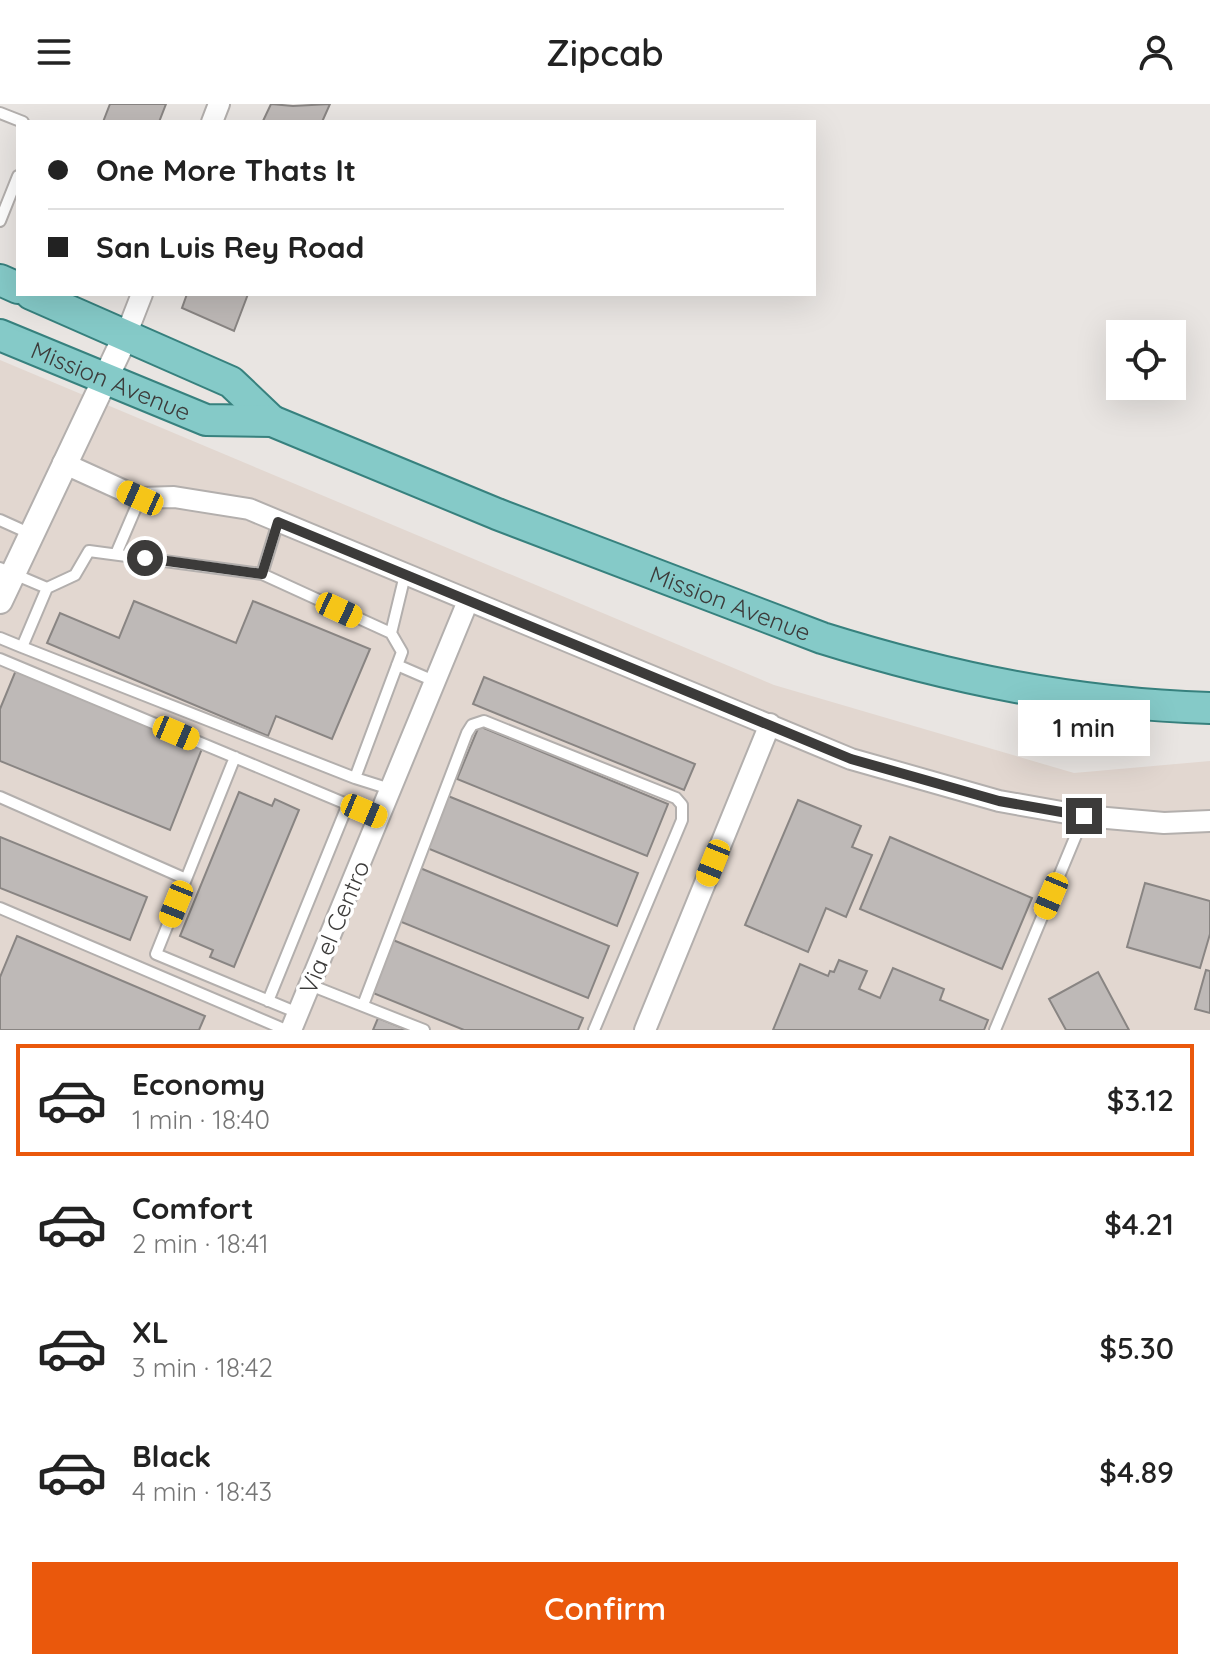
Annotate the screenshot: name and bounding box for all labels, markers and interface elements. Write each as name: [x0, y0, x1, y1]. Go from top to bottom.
icon: menu: [32, 30, 76, 74]
text: Zipcab: [546, 30, 664, 75]
icon: person: [1134, 30, 1178, 74]
text: One More Thats It: [96, 151, 356, 189]
text: San Luis Rey Road: [96, 228, 364, 266]
map controls: [1106, 320, 1186, 400]
button: locate: [1106, 320, 1186, 400]
street label: Mission Avenue: [27, 335, 195, 427]
car: [113, 477, 167, 519]
route start: [127, 540, 163, 576]
street label: Mission Avenue: [646, 559, 815, 647]
car: [312, 589, 366, 631]
callout: 1 min: [1018, 700, 1150, 756]
text: 1 min: [1053, 711, 1115, 744]
car: [149, 713, 203, 753]
car: [337, 791, 391, 831]
route end: [1066, 798, 1102, 834]
car: [693, 836, 733, 890]
street label: Via el Centro: [292, 856, 376, 998]
car: [1031, 869, 1071, 923]
car: [156, 877, 196, 931]
icon: car: [36, 1064, 108, 1136]
text: Economy: [132, 1065, 265, 1103]
text: $3.12: [1107, 1081, 1174, 1119]
text: 1 min · 18:40: [132, 1103, 270, 1136]
icon: car: [36, 1188, 108, 1260]
text: Comfort: [132, 1189, 253, 1227]
text: $4.21: [1104, 1205, 1174, 1243]
text: 2 min · 18:41: [132, 1227, 269, 1260]
icon: car: [36, 1312, 108, 1384]
text: XL: [132, 1313, 169, 1351]
text: $5.30: [1100, 1329, 1174, 1367]
text: 3 min · 18:42: [132, 1351, 273, 1384]
icon: car: [36, 1436, 108, 1508]
text: Black: [132, 1437, 211, 1475]
text: $4.89: [1099, 1453, 1174, 1491]
text: 4 min · 18:43: [132, 1475, 272, 1508]
button: Confirm: [32, 1562, 1178, 1654]

